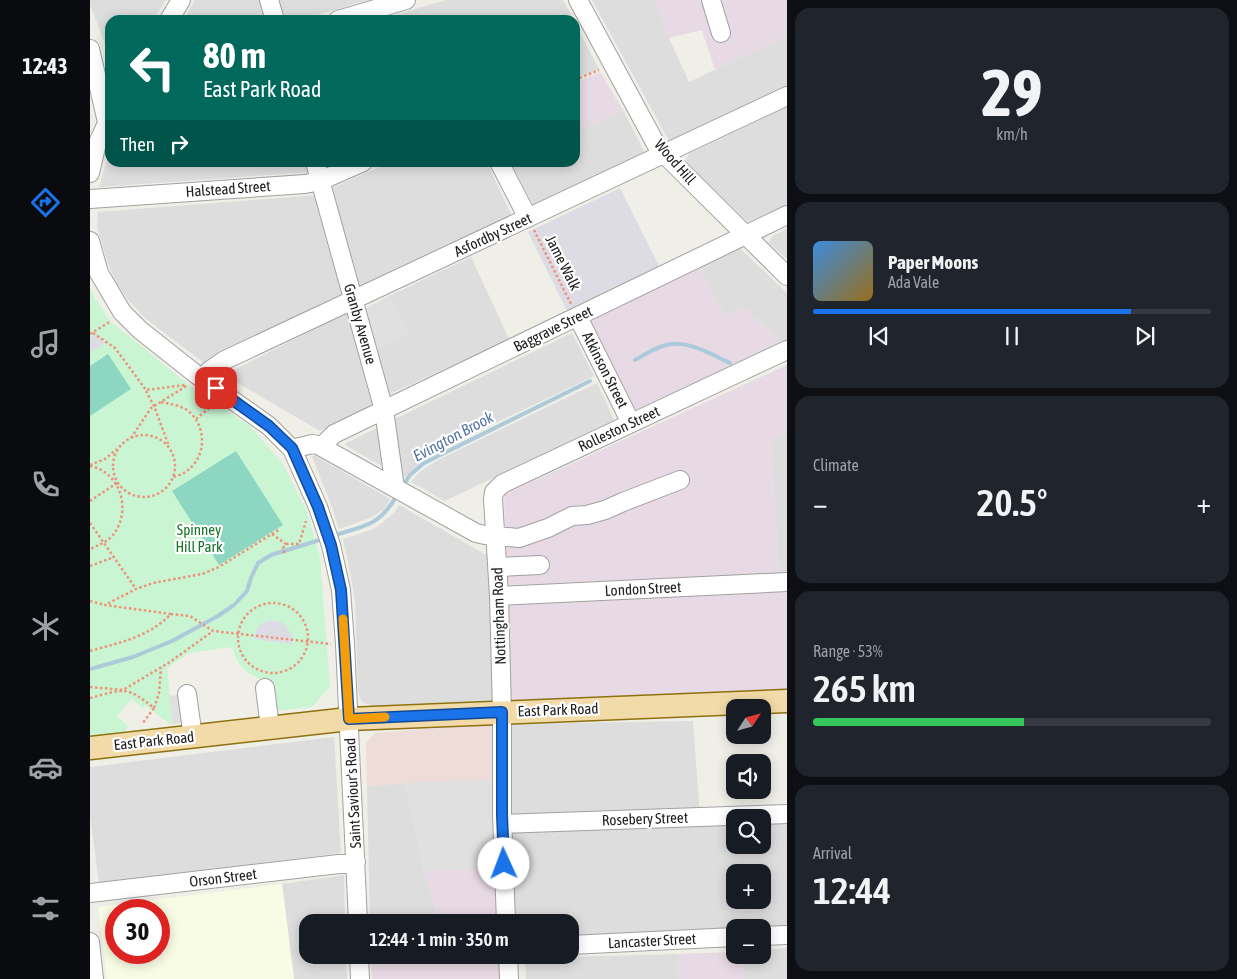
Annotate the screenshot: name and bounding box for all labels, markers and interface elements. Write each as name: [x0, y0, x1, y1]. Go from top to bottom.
icon: left: [120, 35, 185, 100]
text: 80 m: [203, 35, 266, 75]
text: 12:43: [22, 53, 68, 79]
text: 29: [981, 55, 1043, 130]
text: East Park Road: [203, 76, 321, 102]
text: km/h: [996, 125, 1028, 143]
icon: right: [165, 130, 193, 158]
text: Then: [120, 133, 155, 155]
street label: Wood Hill: [651, 136, 699, 188]
street label: Halstead Street: [185, 177, 271, 200]
icon: directions: [28, 185, 63, 220]
street label: Asfordby Street: [451, 209, 534, 260]
street label: Jame Walk: [542, 232, 585, 293]
text: Paper Moons: [888, 251, 978, 273]
text: Ada Vale: [888, 273, 939, 291]
street label: Granby Avenue: [341, 282, 380, 366]
street label: Baggrave Street: [511, 302, 595, 355]
icon: previous: [865, 322, 893, 350]
icon: pause: [998, 322, 1026, 350]
icon: next: [1131, 322, 1159, 350]
icon: music: [28, 326, 63, 361]
street label: Atkinson Street: [579, 329, 632, 411]
pin: [195, 367, 237, 409]
icon: arrive: [202, 374, 230, 402]
street label: Rolleston Street: [575, 402, 662, 455]
water label: Evington Brook: [410, 407, 497, 466]
text: Climate: [813, 456, 859, 474]
icon: phone: [28, 467, 63, 502]
text: 20.5°: [977, 481, 1047, 524]
text: −: [813, 487, 828, 519]
text: +: [1196, 487, 1211, 519]
park label: Spinney Hill Park: [175, 521, 223, 555]
street label: Nottingham Road: [488, 567, 509, 665]
street label: London Street: [604, 578, 682, 599]
icon: climate: [28, 609, 63, 644]
text: Range · 53%: [813, 642, 883, 660]
text: 265 km: [813, 667, 916, 710]
north arrow: [726, 699, 771, 744]
map controls: [726, 699, 771, 964]
street label: East Park Road: [517, 700, 599, 719]
street label: East Park Road: [113, 728, 195, 753]
street label: Saint Saviour's Road: [341, 737, 364, 849]
icon: car: [28, 750, 63, 785]
button: sound: [726, 754, 771, 799]
street label: Rosebery Street: [602, 809, 688, 828]
button: search: [726, 809, 771, 854]
position arrow: [477, 837, 529, 889]
text: Arrival: [813, 844, 852, 862]
button: +: [726, 864, 771, 909]
street label: Orson Street: [188, 865, 258, 890]
text: 12:44: [813, 869, 891, 912]
icon: filters: [28, 891, 63, 926]
speed limit sign: 30: [105, 899, 170, 964]
button: −: [726, 919, 771, 964]
text: 12:44 · 1 min · 350 m: [369, 928, 509, 950]
street label: Lancaster Street: [607, 930, 696, 951]

